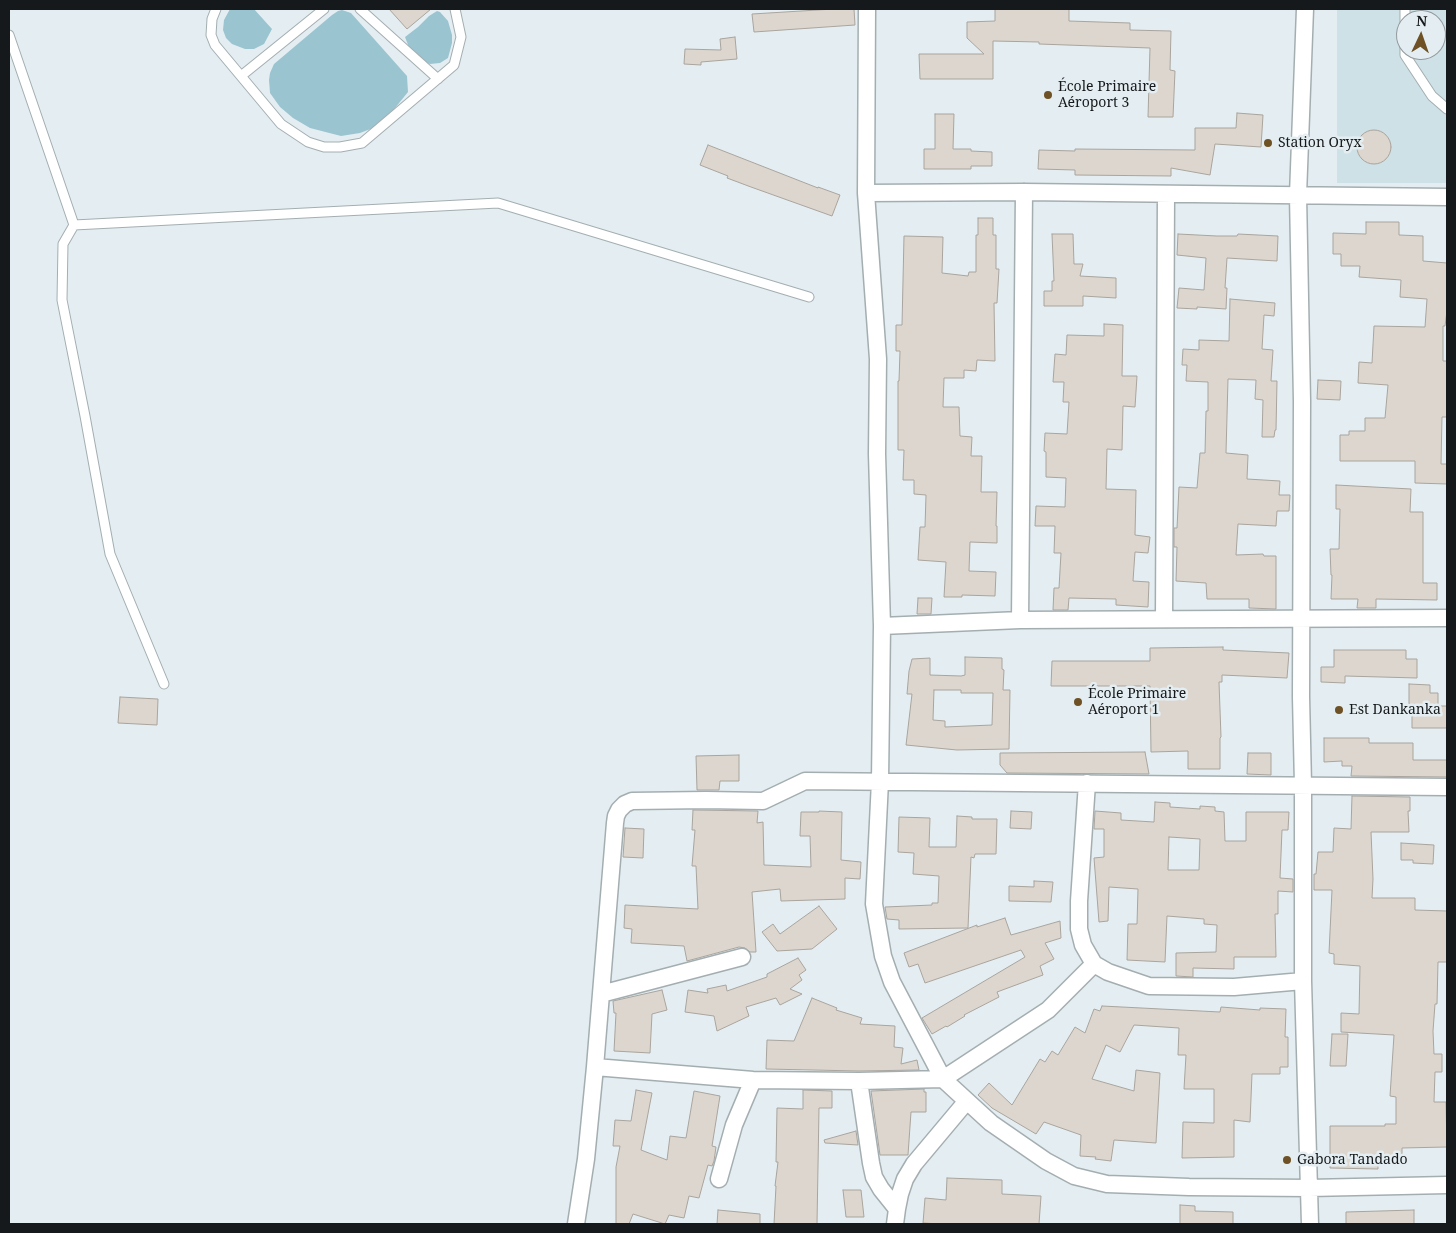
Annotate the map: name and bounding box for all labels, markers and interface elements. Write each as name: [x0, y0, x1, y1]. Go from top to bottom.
north arrow: [1396, 10, 1446, 60]
text: N: [1416, 11, 1428, 30]
place label: École Primaire Aéroport 3: [1058, 79, 1156, 111]
marker: École Primaire Aéroport 3: [1042, 89, 1054, 101]
place label: Station Oryx: [1278, 135, 1362, 151]
marker: Station Oryx: [1262, 137, 1274, 149]
place label: École Primaire Aéroport 1: [1088, 686, 1186, 719]
marker: École Primaire Aéroport 1: [1072, 696, 1084, 708]
place label: Est Dankanka: [1349, 702, 1441, 718]
marker: Est Dankanka: [1333, 704, 1345, 716]
place label: Gabora Tandado: [1297, 1152, 1408, 1168]
marker: Gabora Tandado: [1281, 1154, 1293, 1166]

